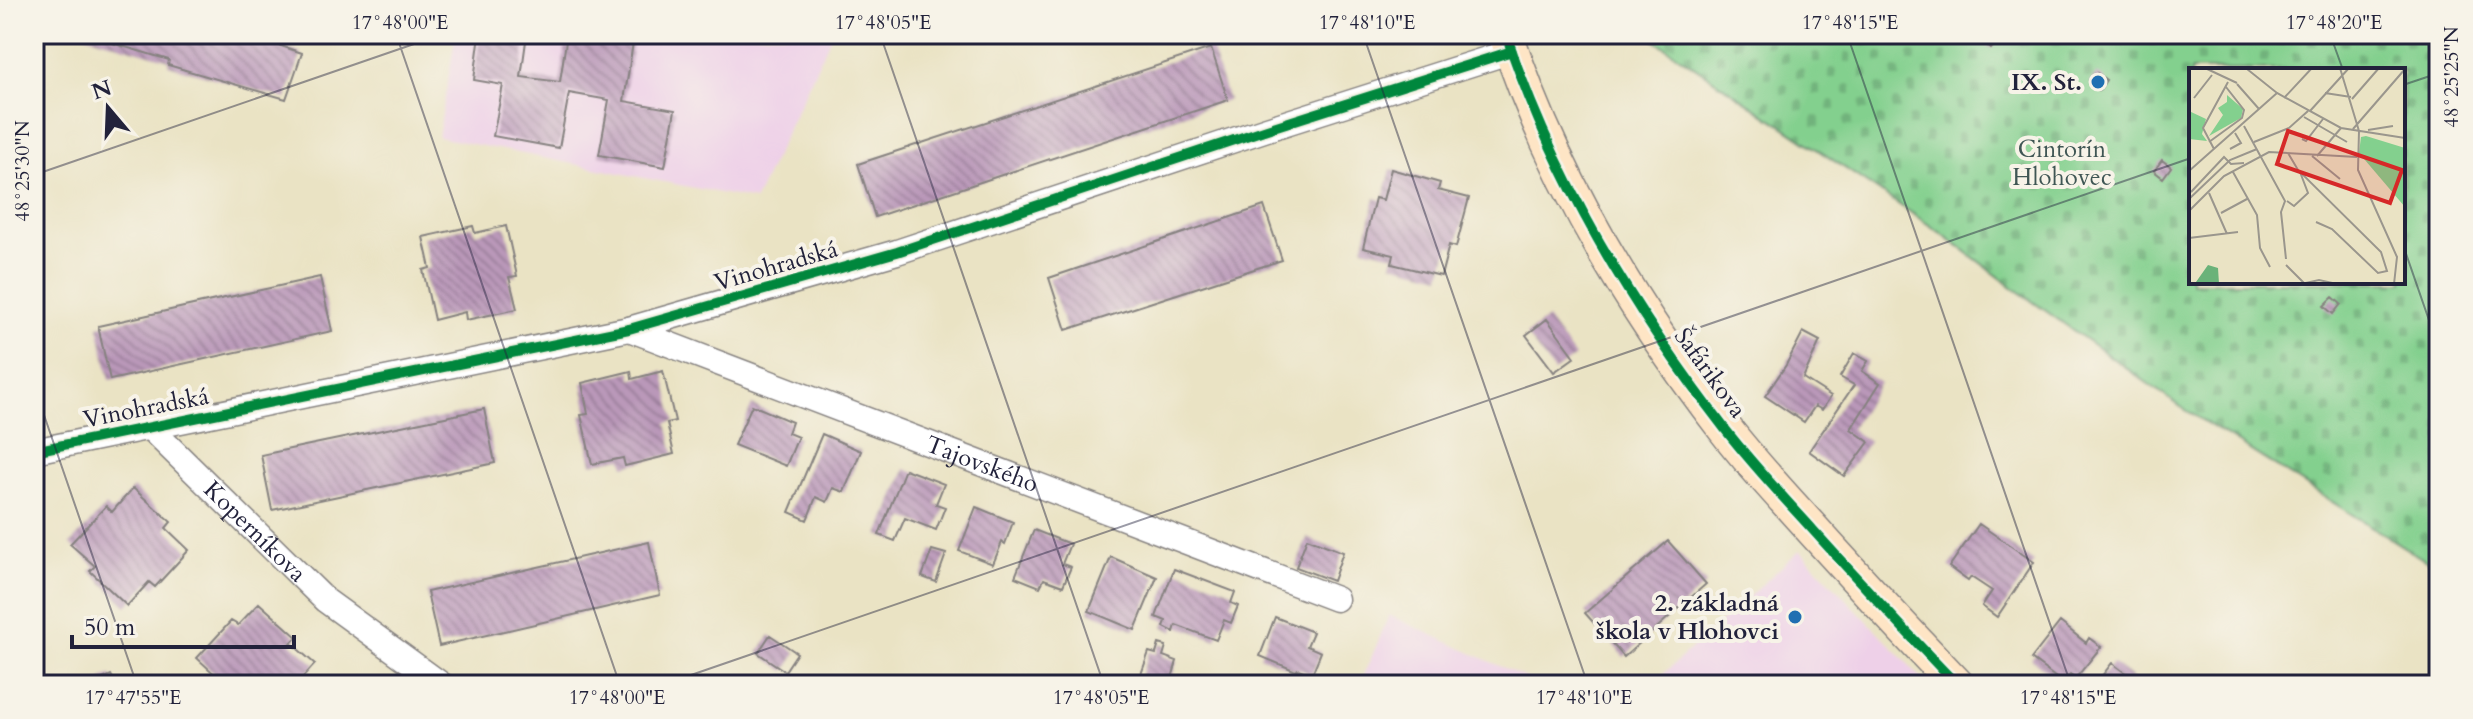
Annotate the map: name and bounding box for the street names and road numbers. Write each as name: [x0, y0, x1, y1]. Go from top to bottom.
street label: Vinohradská: [710, 232, 842, 299]
street label: Šafárikova: [1666, 321, 1754, 425]
street label: Vinohradská: [80, 380, 212, 436]
street label: Tajovského: [921, 427, 1043, 500]
street label: Koperníkova: [196, 473, 314, 590]

